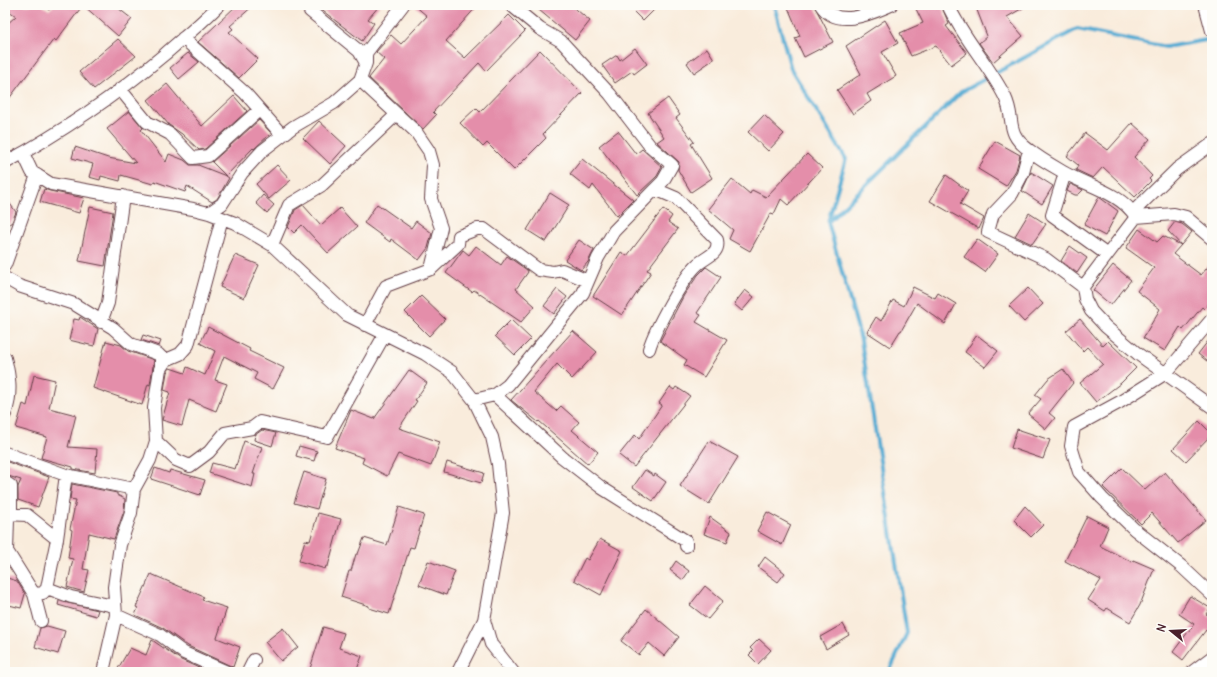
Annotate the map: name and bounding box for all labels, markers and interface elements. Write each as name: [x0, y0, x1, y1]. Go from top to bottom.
north arrow: [1151, 611, 1191, 651]
text: N: [1154, 622, 1169, 634]

